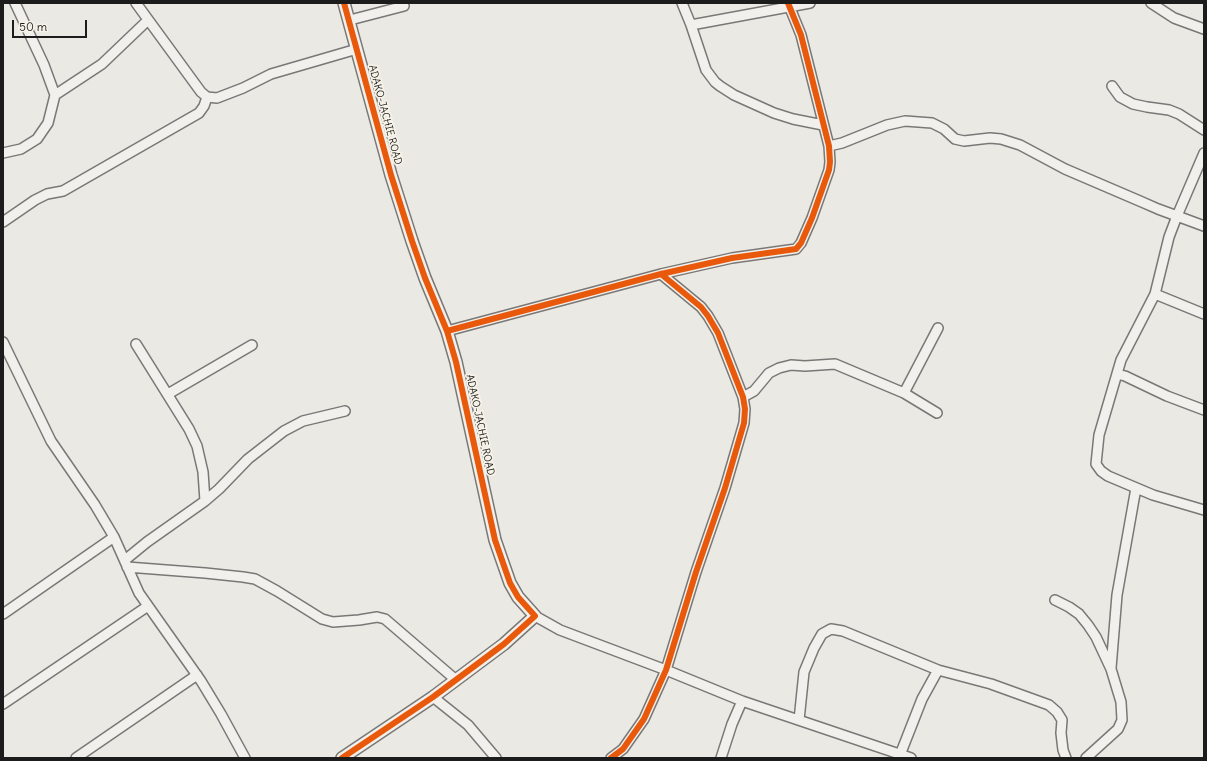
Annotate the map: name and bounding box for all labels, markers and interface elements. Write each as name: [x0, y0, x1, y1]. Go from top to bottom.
scale bar: [14, 12, 89, 38]
text: 50 m: [19, 19, 47, 34]
street label: ADAKO-JACHIE ROAD: [366, 64, 404, 166]
street label: ADAKO-JACHIE ROAD: [463, 373, 497, 477]

